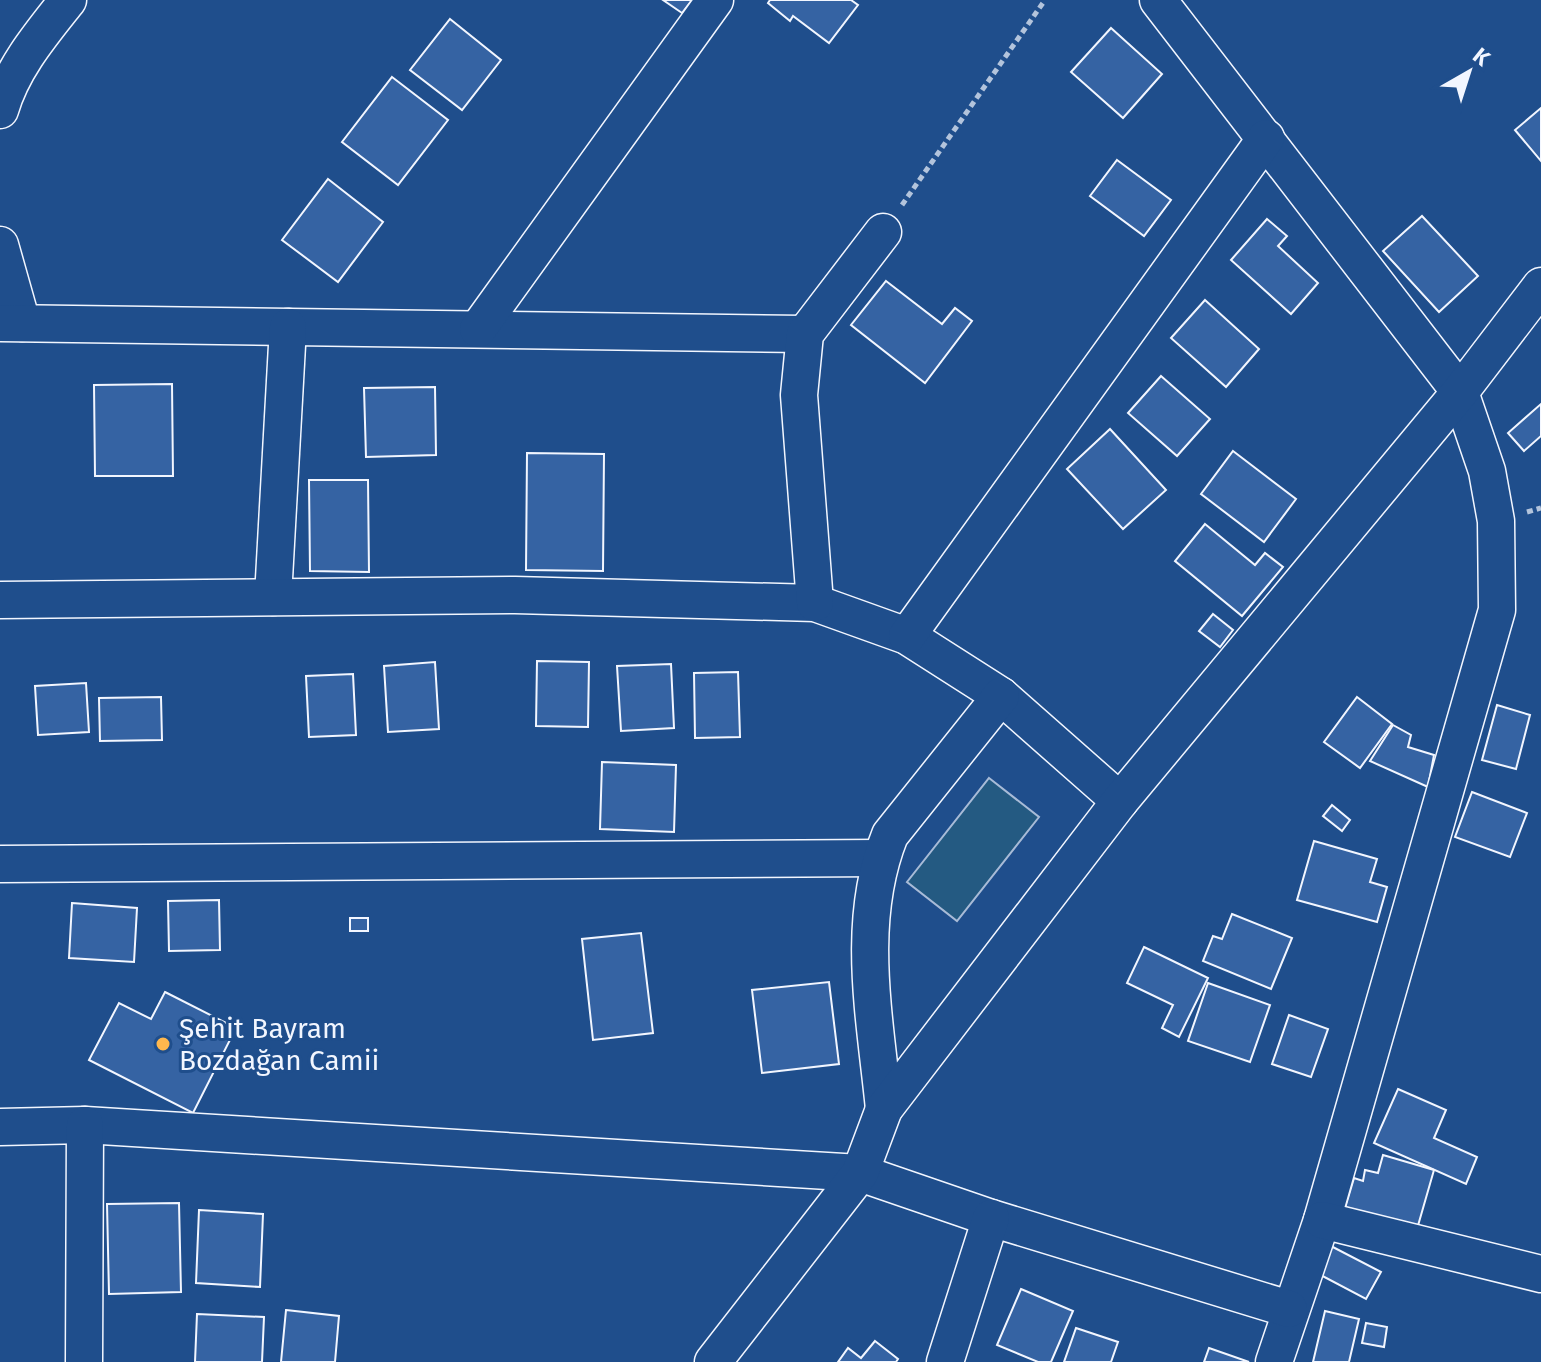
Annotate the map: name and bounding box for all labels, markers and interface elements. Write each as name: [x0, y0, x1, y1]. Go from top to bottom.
north arrow: [1429, 32, 1509, 112]
text: K: [1467, 42, 1496, 72]
place label: Şehit Bayram Bozdağan Camii: [179, 1012, 379, 1077]
marker: Şehit Bayram Bozdağan Camii: [154, 1035, 172, 1053]

